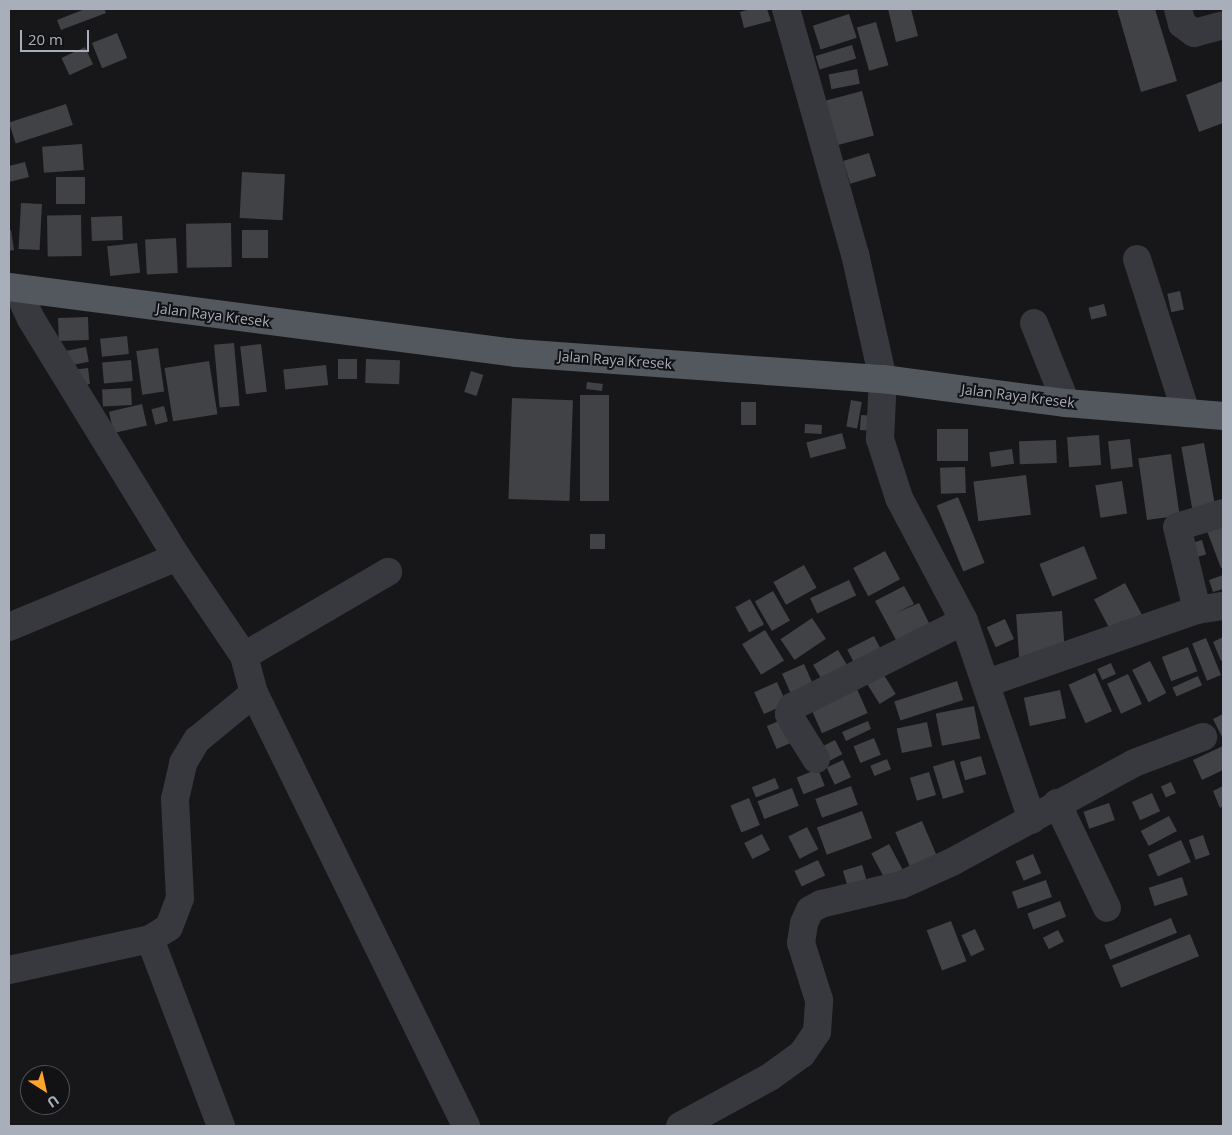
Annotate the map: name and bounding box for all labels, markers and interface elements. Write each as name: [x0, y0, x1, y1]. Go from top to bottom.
scale bar: [22, 20, 91, 52]
text: 20 m: [28, 29, 63, 49]
street label: Jalan Raya Kresek: [155, 300, 271, 330]
street label: Jalan Raya Kresek: [558, 348, 672, 372]
street label: Jalan Raya Kresek: [960, 381, 1076, 411]
north arrow: [20, 1065, 70, 1115]
text: U: [44, 1091, 63, 1113]

